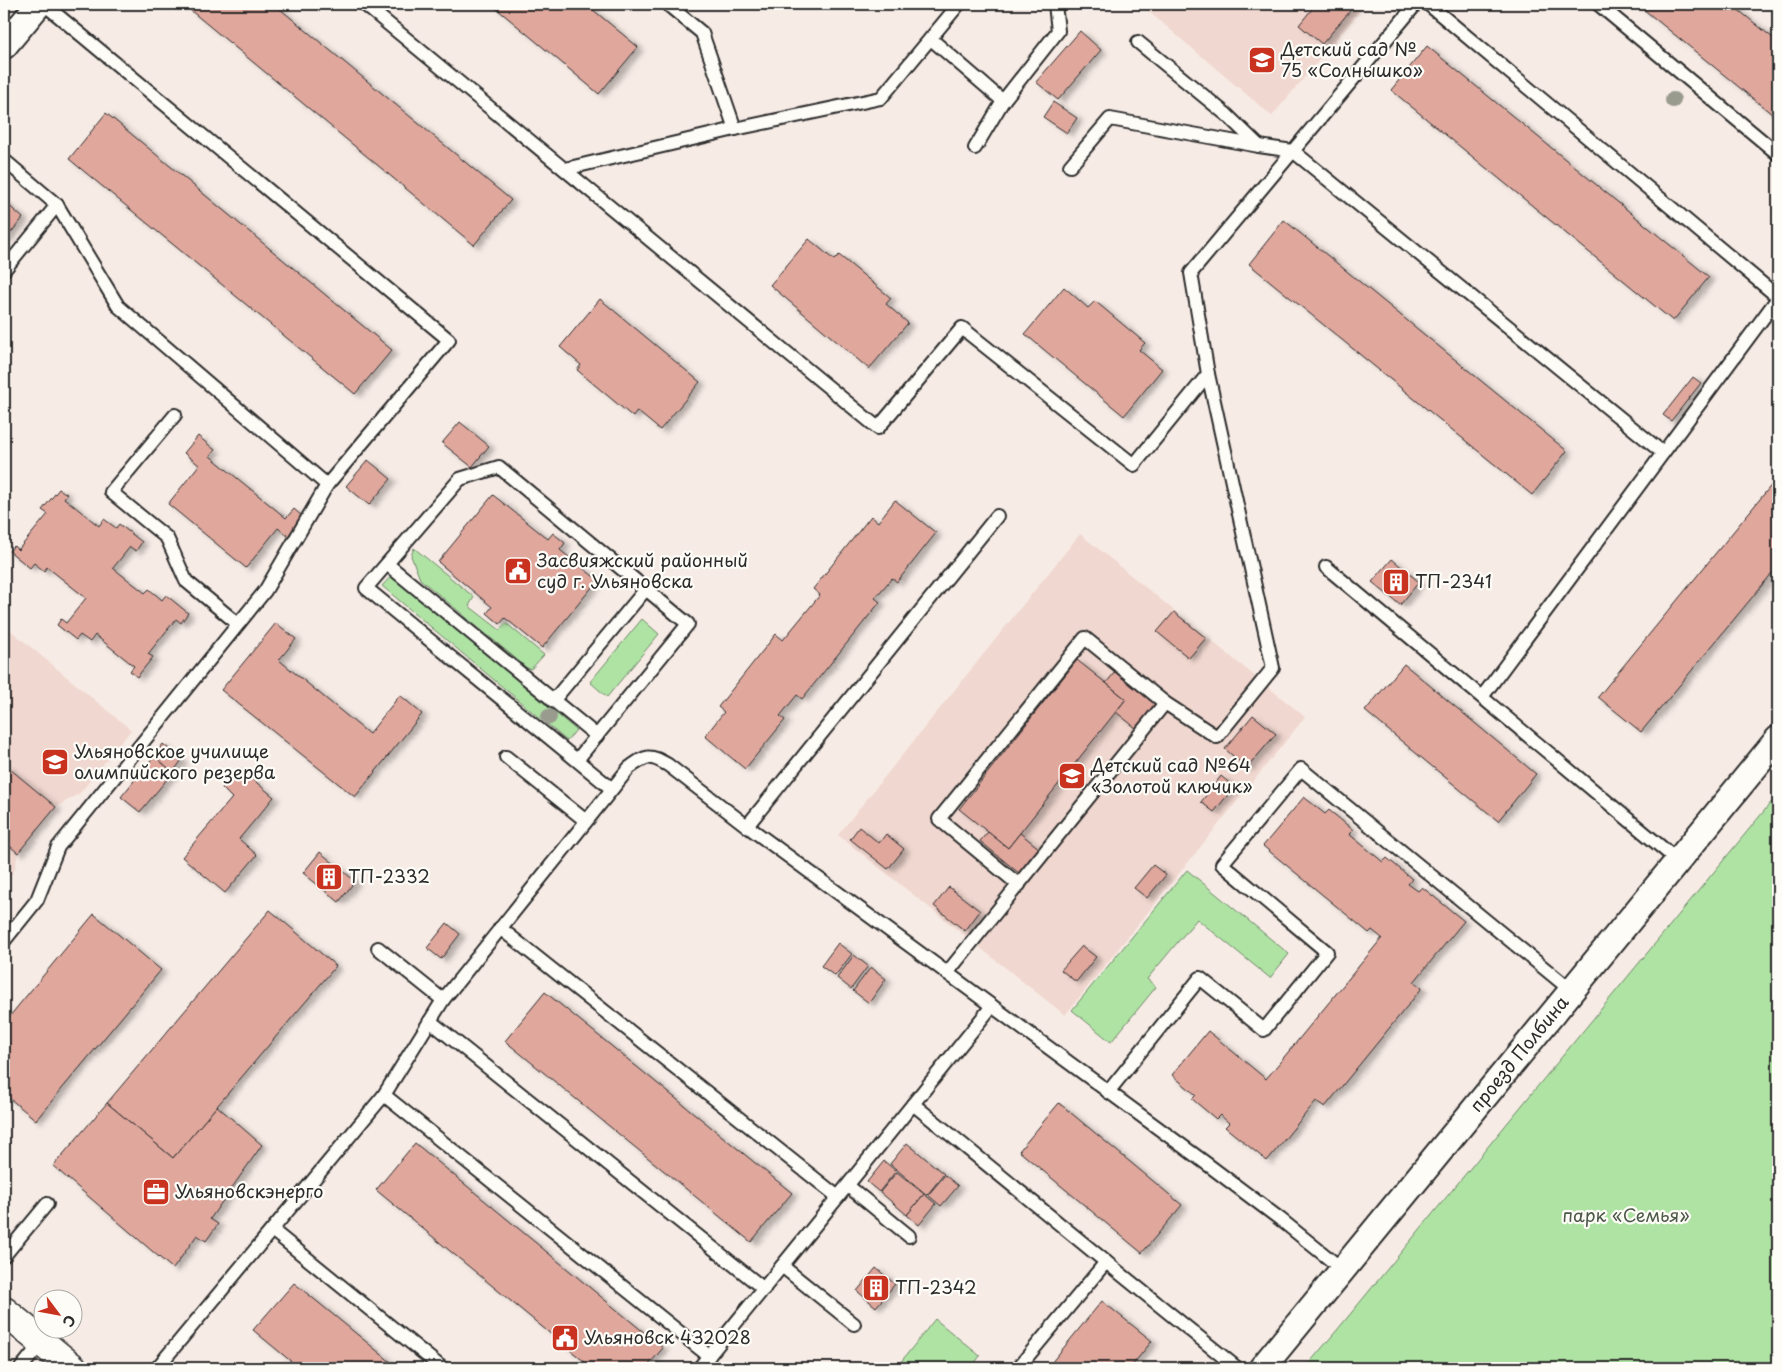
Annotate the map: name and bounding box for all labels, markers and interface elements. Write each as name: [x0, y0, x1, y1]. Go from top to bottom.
place label: Детский сад № 75 «Солнышко»: [1280, 35, 1423, 83]
school or university icon: Детский сад № 75 «Солнышко»: [1247, 45, 1277, 75]
place label: Засвияжский районный суд г. Ульяновска: [536, 546, 748, 594]
public building icon: Засвияжский районный суд г. Ульяновска: [503, 556, 533, 586]
building icon: ТП-2341: [1381, 567, 1411, 597]
place label: ТП-2341: [1415, 567, 1492, 594]
place label: Ульяновское училище олимпийского резерва: [74, 737, 276, 785]
school or university icon: Ульяновское училище олимпийского резерва: [40, 747, 70, 777]
place label: Детский сад №64 «Золотой ключик»: [1090, 751, 1252, 799]
school or university icon: Детский сад №64 «Золотой ключик»: [1057, 761, 1087, 791]
building icon: ТП-2332: [314, 862, 344, 892]
place label: ТП-2332: [348, 862, 430, 889]
street label: проезд Полбина: [1462, 989, 1575, 1117]
office icon: Ульяновскэнерго: [141, 1177, 171, 1207]
place label: Ульяновскэнерго: [175, 1177, 323, 1204]
park label: парк «Семья»: [1562, 1201, 1690, 1228]
building icon: ТП-2342: [861, 1273, 891, 1303]
place label: ТП-2342: [895, 1273, 977, 1300]
north arrow: [32, 1290, 82, 1340]
text: С: [58, 1311, 81, 1331]
public building icon: Ульяновск 432028: [550, 1323, 580, 1353]
place label: Ульяновск 432028: [584, 1323, 751, 1350]

